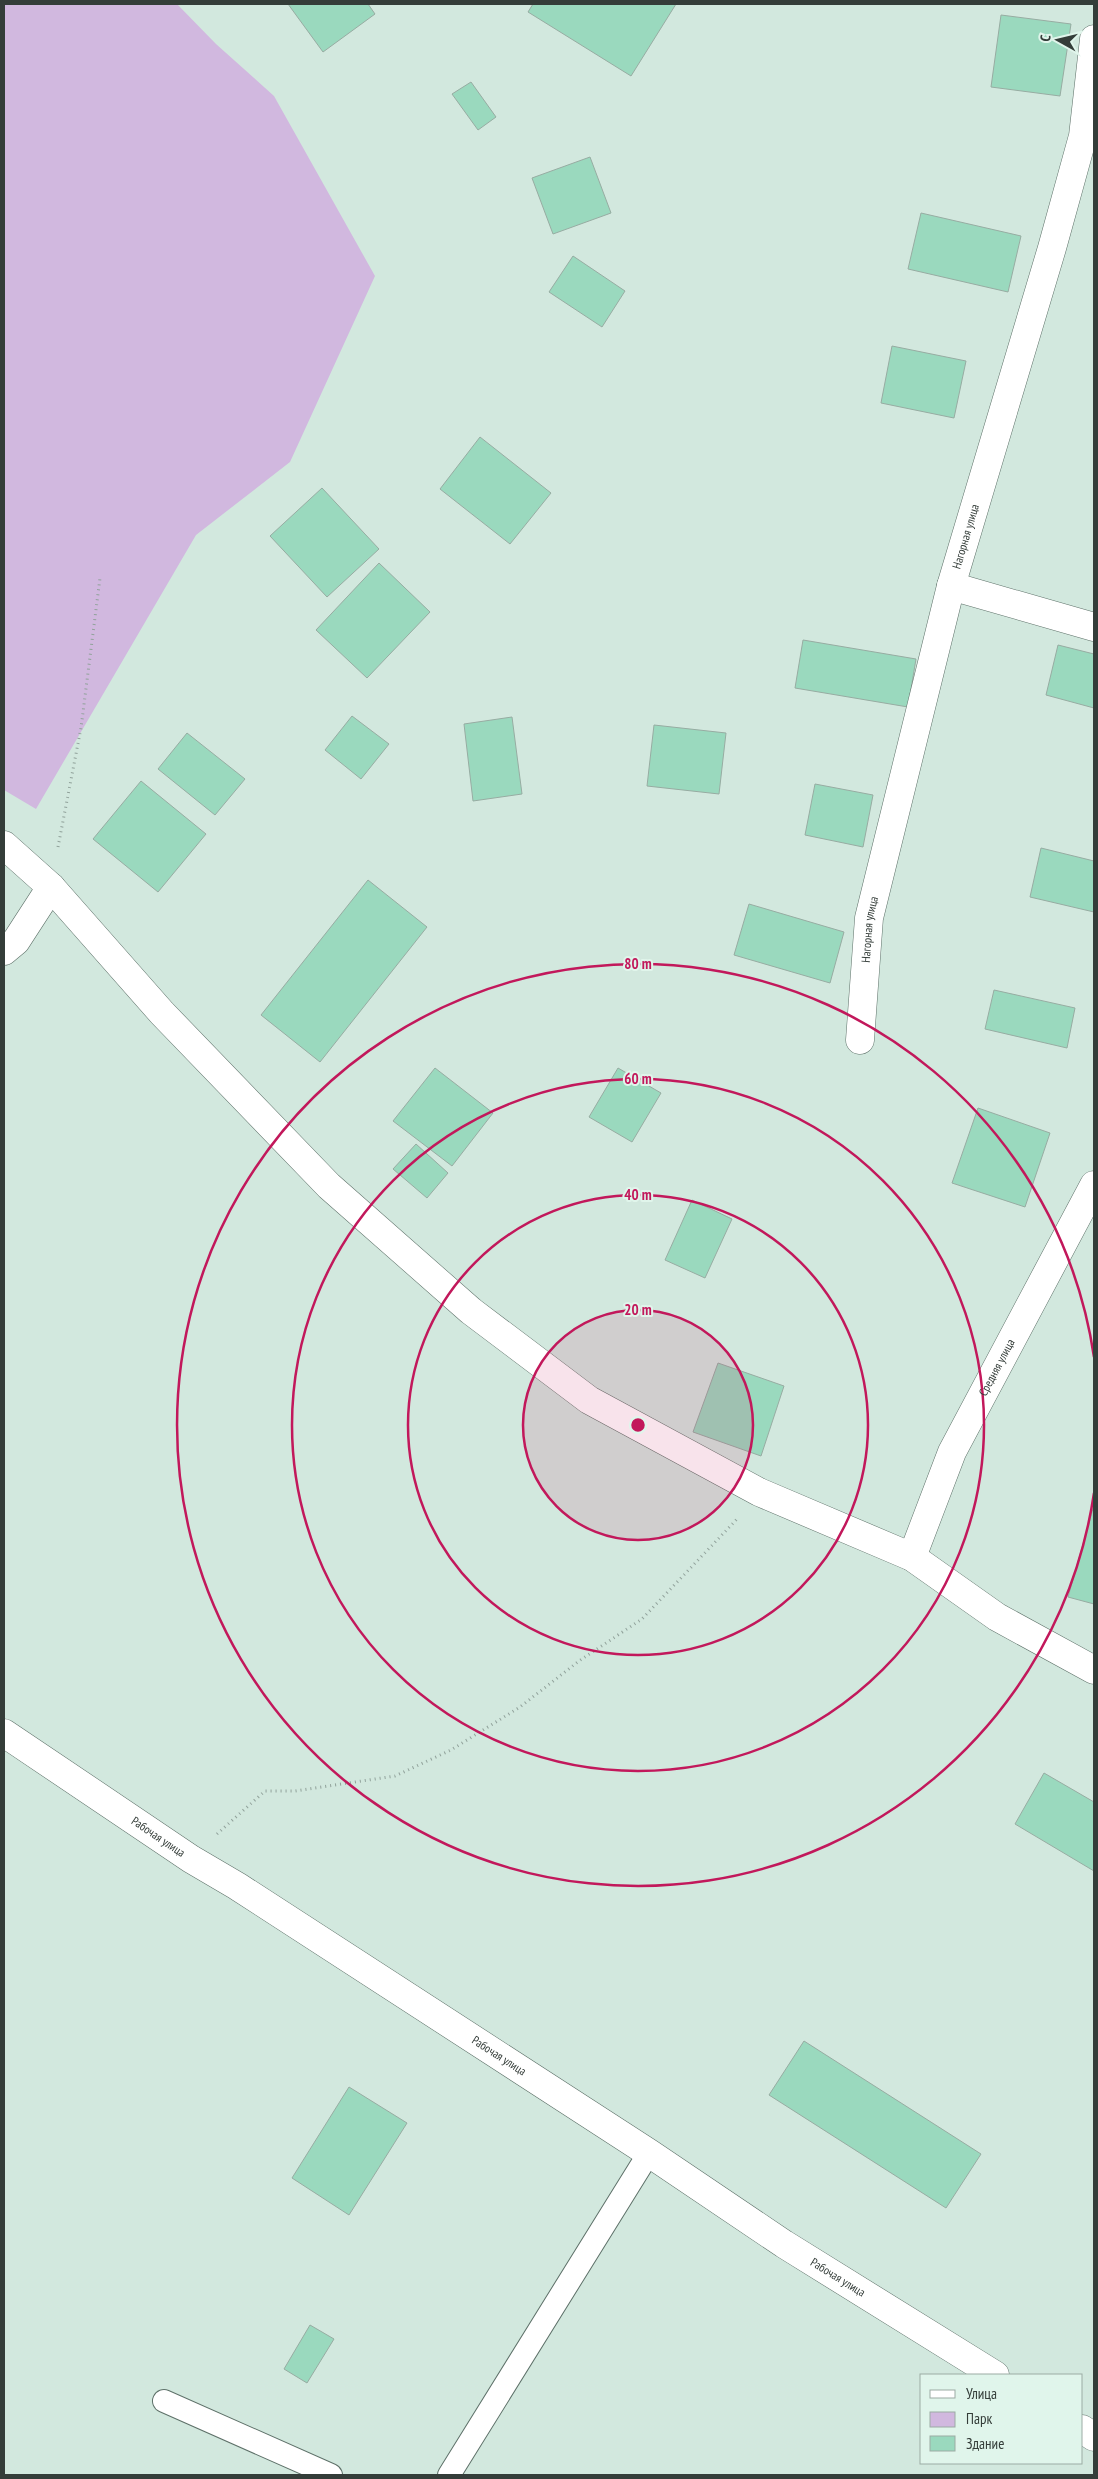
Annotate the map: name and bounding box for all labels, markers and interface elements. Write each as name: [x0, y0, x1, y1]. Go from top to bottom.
north arrow: [1033, 15, 1083, 65]
text: С: [1036, 33, 1055, 43]
street label: Нагорная улица: [949, 502, 982, 571]
street label: Нагорная улица: [858, 894, 881, 963]
text: 80 m: [624, 954, 652, 973]
text: 60 m: [624, 1069, 652, 1088]
text: 40 m: [624, 1185, 652, 1204]
text: 20 m: [624, 1300, 652, 1319]
street label: Средняя улица: [975, 1336, 1018, 1398]
centre of rings: [629, 1416, 647, 1434]
street label: Рабочая улица: [129, 1813, 188, 1860]
street label: Рабочая улица: [469, 2032, 529, 2079]
street label: Рабочая улица: [808, 2254, 868, 2300]
legend: [920, 2374, 1083, 2464]
text: Улица: [966, 2384, 997, 2403]
text: Парк: [966, 2409, 992, 2428]
text: Здание: [966, 2434, 1004, 2453]

